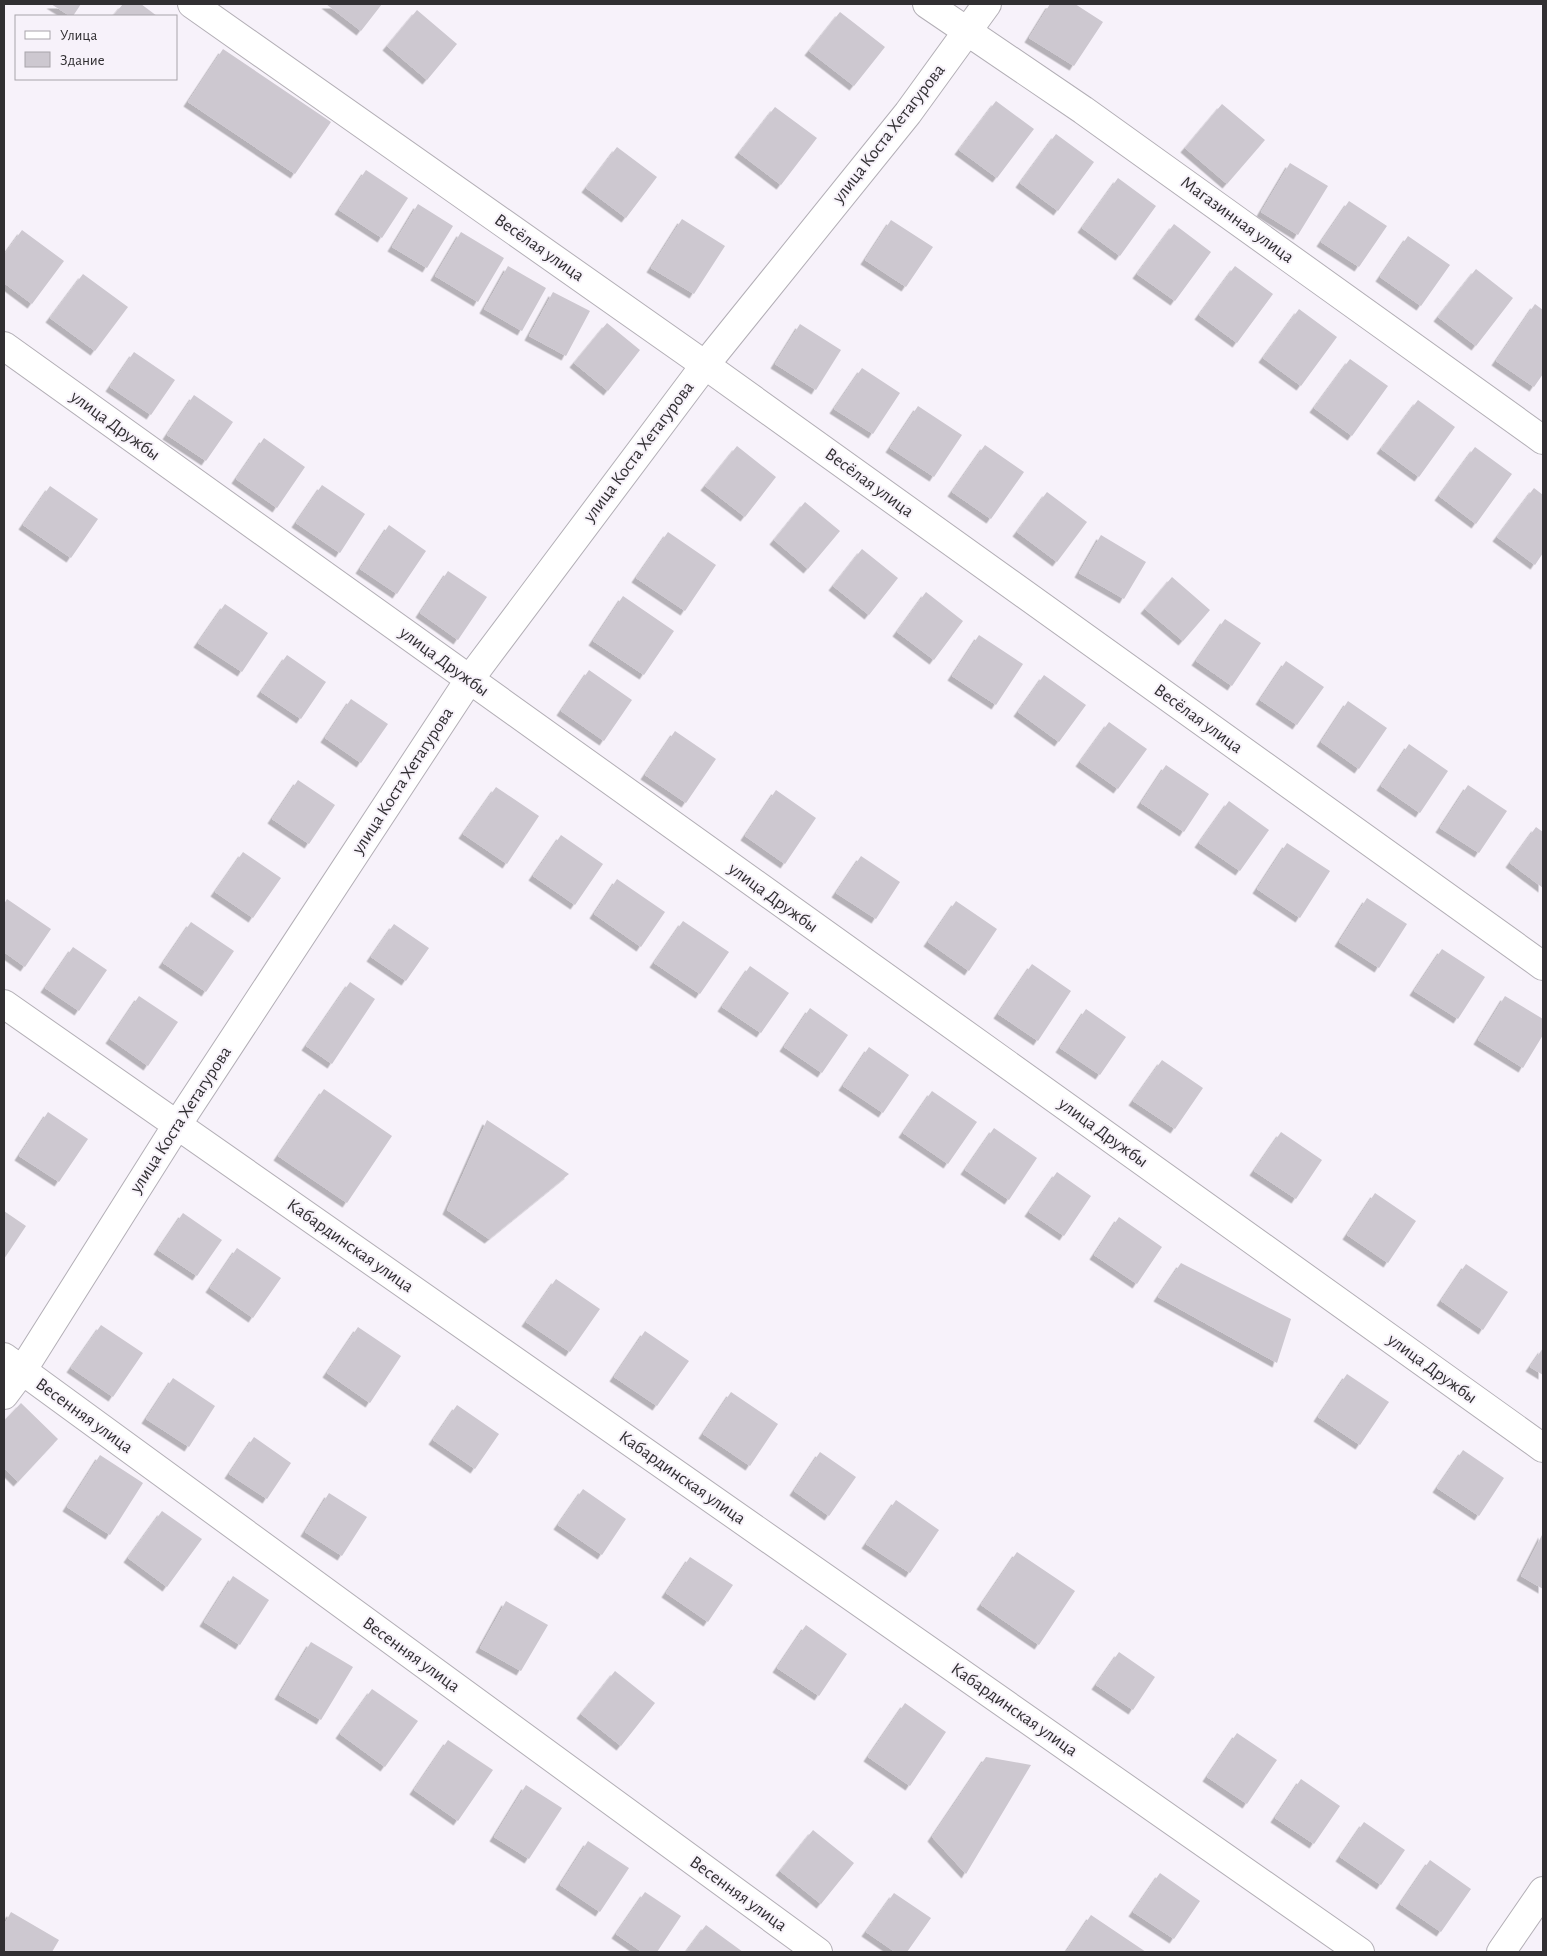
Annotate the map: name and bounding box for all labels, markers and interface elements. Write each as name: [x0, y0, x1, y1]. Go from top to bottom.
legend: [15, 15, 178, 80]
text: Улица: [60, 28, 97, 43]
text: Здание: [60, 53, 105, 68]
street label: улица Коста Хетагурова: [829, 61, 949, 208]
street label: Магазинная улица: [1177, 173, 1297, 267]
street label: Весёлая улица: [491, 211, 587, 285]
street label: улица Коста Хетагурова: [580, 378, 698, 526]
street label: улица Дружбы: [66, 386, 164, 464]
street label: Весёлая улица: [821, 445, 917, 521]
street label: улица Дружбы: [395, 622, 493, 700]
street label: Весёлая улица: [1150, 681, 1246, 757]
street label: улица Коста Хетагурова: [348, 704, 457, 858]
street label: улица Дружбы: [724, 858, 822, 936]
street label: улица Коста Хетагурова: [126, 1043, 235, 1197]
street label: улица Дружбы: [1054, 1093, 1152, 1171]
street label: Кабардинская улица: [284, 1195, 417, 1296]
street label: улица Дружбы: [1383, 1329, 1481, 1407]
street label: Весенняя улица: [32, 1375, 136, 1457]
street label: Кабардинская улица: [616, 1427, 749, 1528]
street label: Весенняя улица: [359, 1614, 463, 1696]
street label: Кабардинская улица: [948, 1659, 1081, 1760]
street label: Весенняя улица: [686, 1853, 790, 1935]

